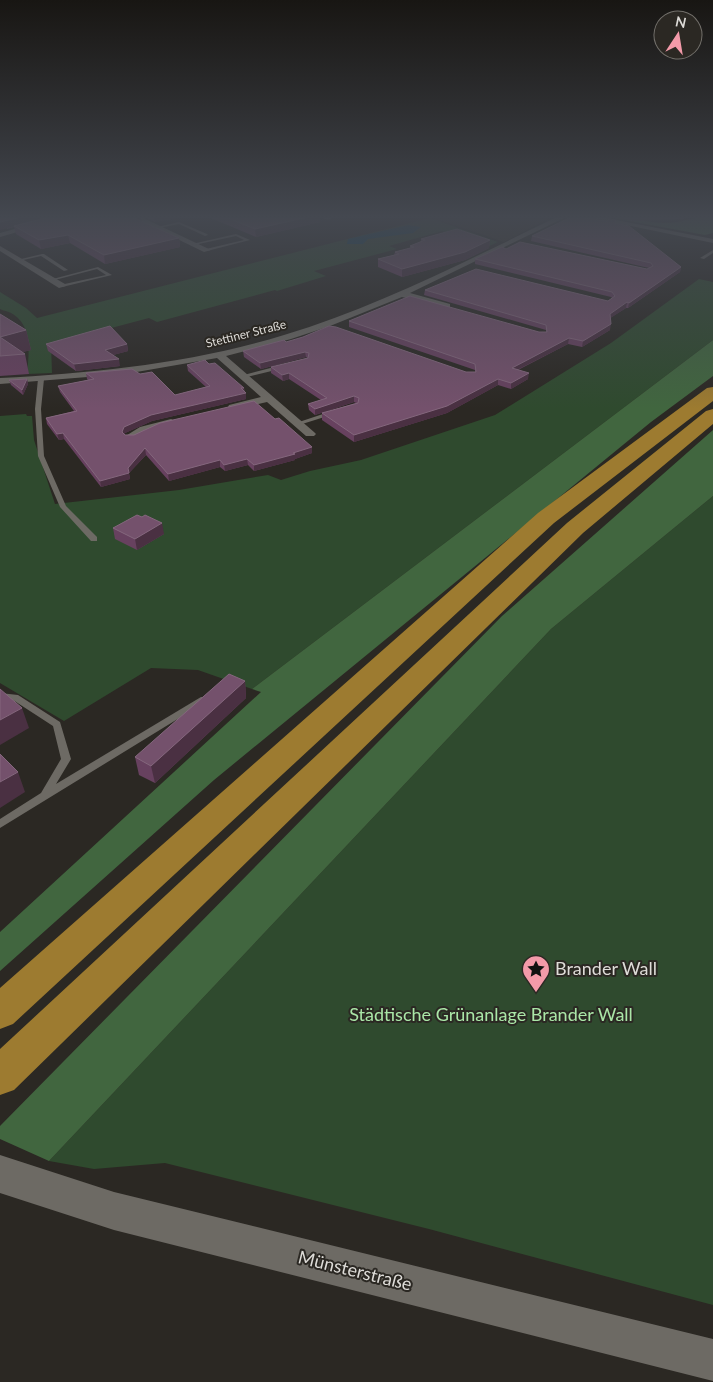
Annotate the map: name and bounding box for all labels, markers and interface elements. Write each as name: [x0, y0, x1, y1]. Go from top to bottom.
north arrow: [653, 10, 703, 60]
text: N: [674, 12, 688, 31]
street label: Stettiner Straße: [204, 316, 288, 351]
place icon: Brander Wall: [521, 954, 551, 993]
place label: Brander Wall: [555, 957, 657, 979]
park label: Städtische Grünanlage Brander Wall: [349, 1003, 633, 1025]
street label: Münsterstraße: [296, 1245, 414, 1295]

